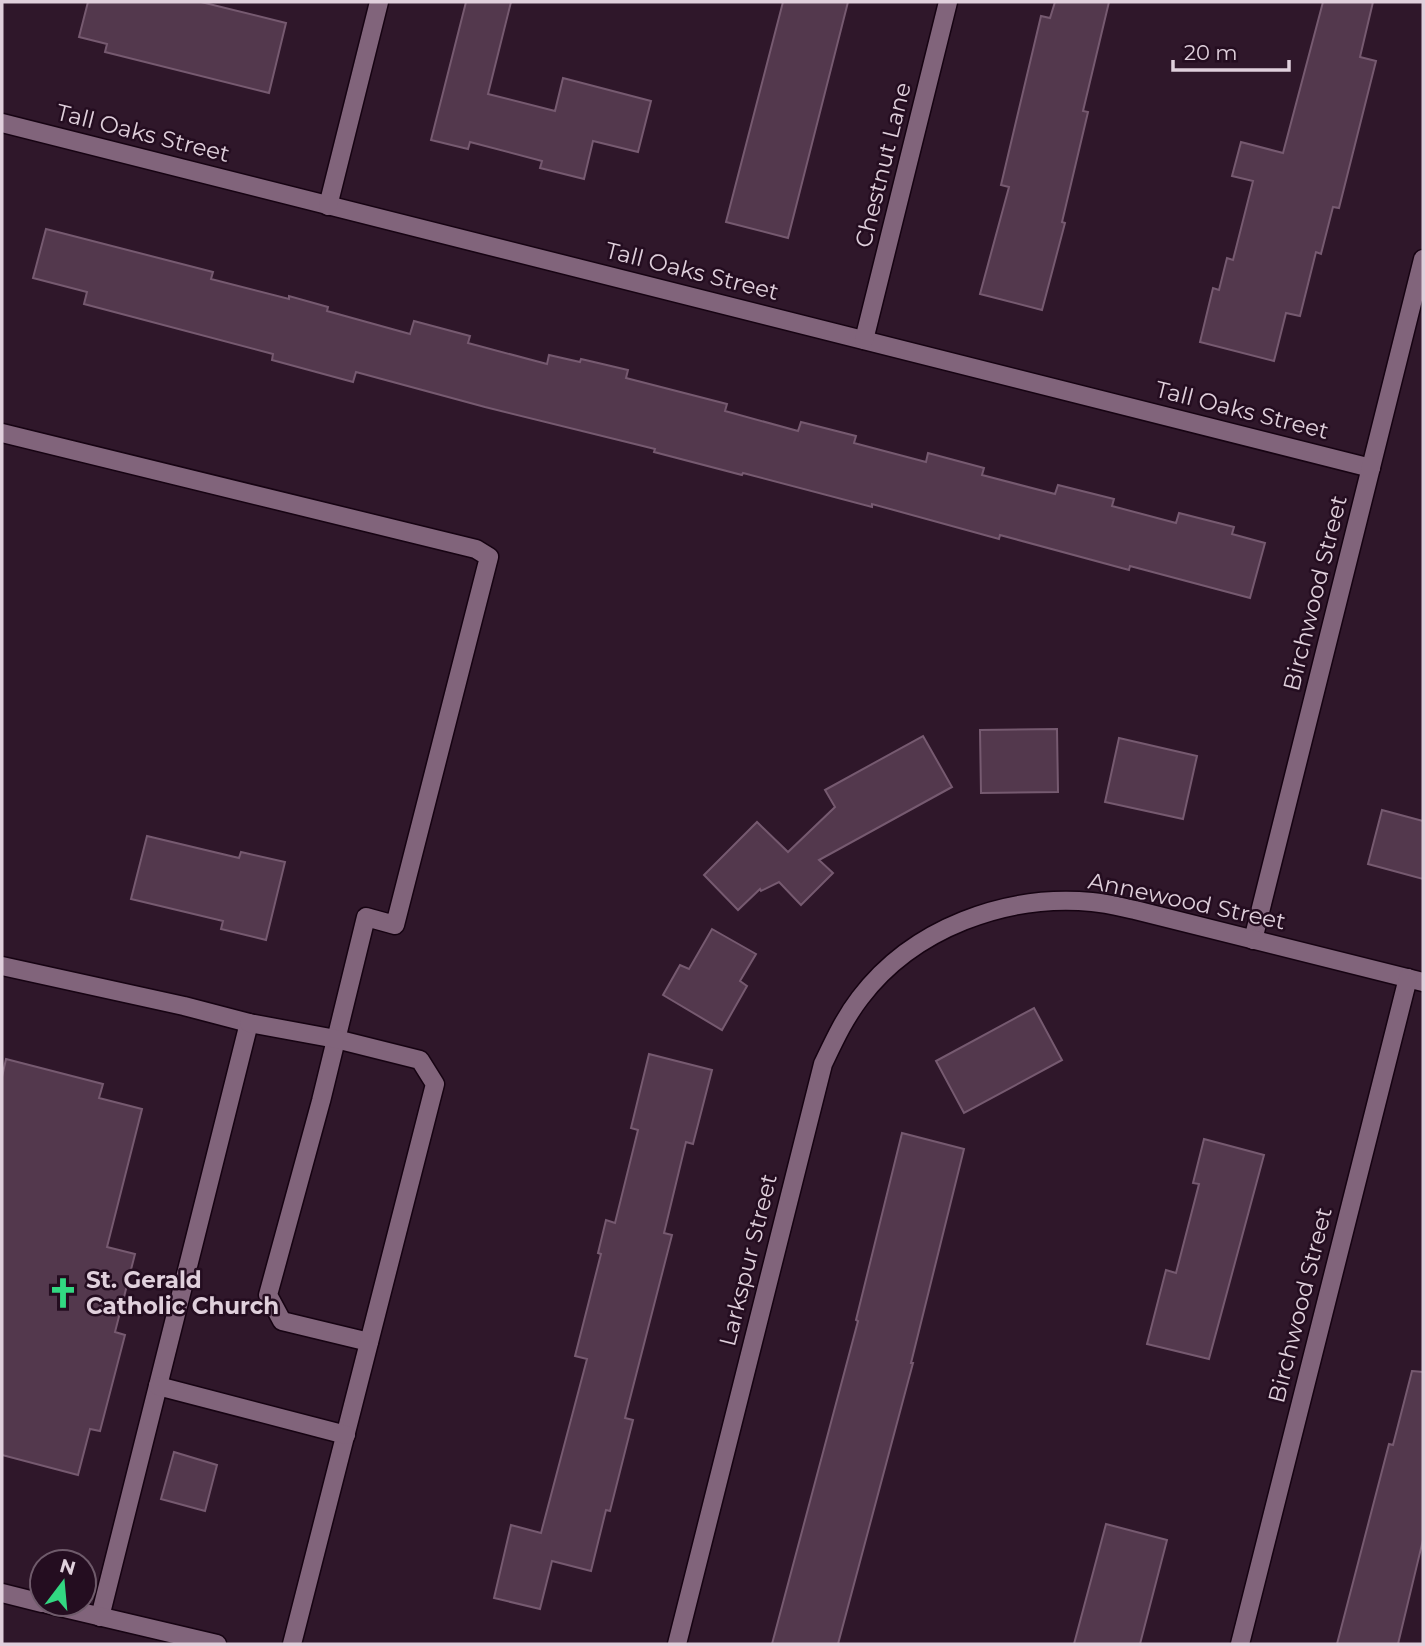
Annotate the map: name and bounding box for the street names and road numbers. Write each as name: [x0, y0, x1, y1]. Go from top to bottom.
street label: Chestnut Lane: [849, 80, 917, 250]
street label: Tall Oaks Street: [53, 98, 233, 168]
street label: Tall Oaks Street: [602, 236, 782, 306]
street label: Tall Oaks Street: [1152, 375, 1332, 445]
street label: Birchwood Street: [1277, 492, 1353, 694]
street label: Annewood Street: [1086, 866, 1288, 936]
street label: Larkspur Street: [713, 1171, 783, 1349]
street label: Birchwood Street: [1262, 1204, 1338, 1406]

